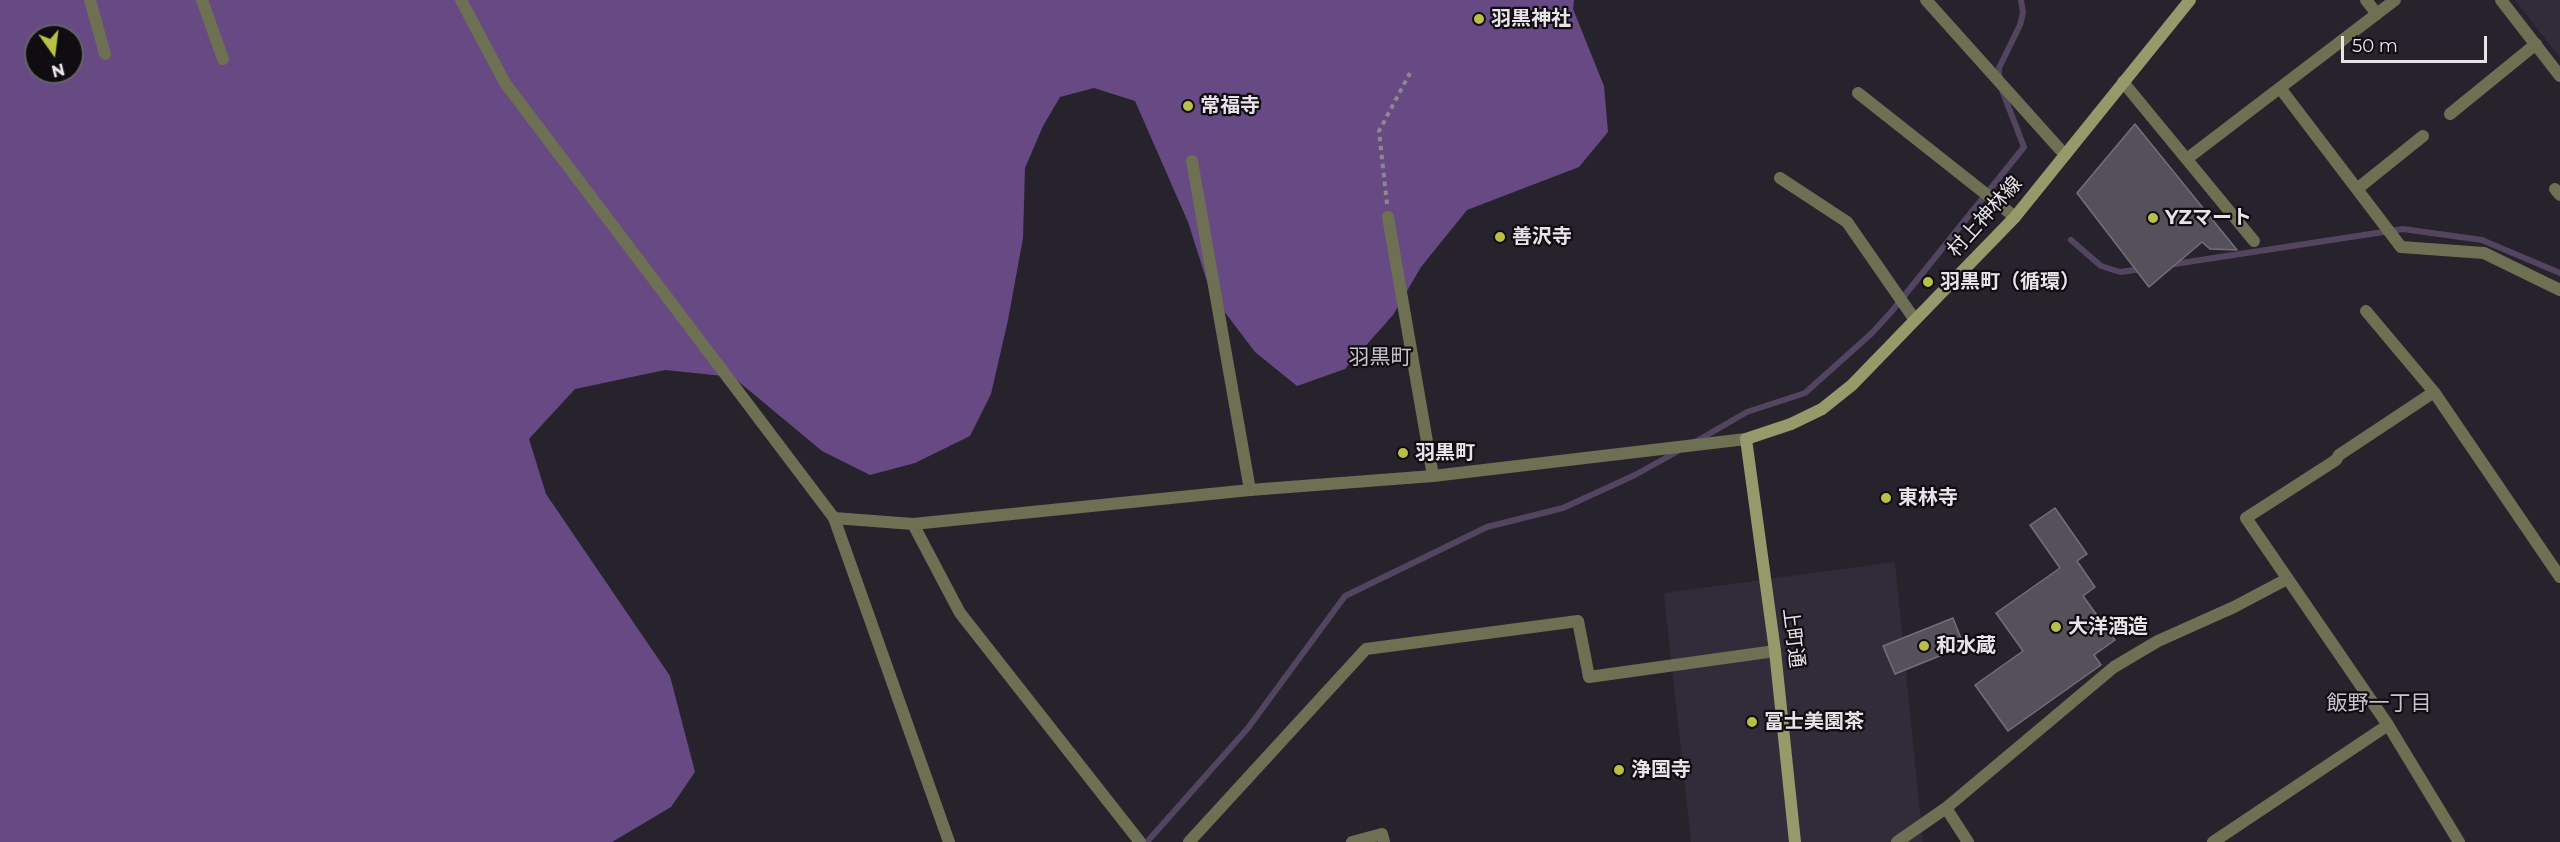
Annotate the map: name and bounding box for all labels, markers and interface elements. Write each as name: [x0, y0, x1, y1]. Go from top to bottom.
place label: 羽黒神社: [1491, 7, 1571, 31]
marker: 羽黒神社: [1472, 12, 1486, 26]
north arrow: [24, 24, 84, 84]
scale bar: [2344, 24, 2490, 62]
text: 50 m: [2352, 35, 2398, 57]
text: N: [49, 59, 67, 81]
place label: 常福寺: [1200, 94, 1260, 118]
marker: 常福寺: [1181, 99, 1195, 113]
street label: 村上神林線: [1943, 172, 2027, 262]
place label: YZマート: [2165, 206, 2252, 230]
marker: YZマート: [2146, 211, 2160, 225]
place label: 善沢寺: [1512, 225, 1572, 249]
marker: 善沢寺: [1493, 230, 1507, 244]
place label: 羽黒町（循環）: [1940, 270, 2080, 294]
marker: 羽黒町（循環）: [1921, 275, 1935, 289]
district label: 羽黒町: [1349, 345, 1411, 371]
place label: 羽黒町: [1415, 441, 1475, 465]
marker: 羽黒町: [1396, 446, 1410, 460]
place label: 東林寺: [1898, 486, 1958, 510]
marker: 東林寺: [1879, 491, 1893, 505]
street label: 上町通: [1777, 607, 1809, 669]
place label: 大洋酒造: [2068, 615, 2148, 639]
marker: 大洋酒造: [2049, 620, 2063, 634]
place label: 和水蔵: [1936, 634, 1996, 658]
marker: 和水蔵: [1917, 639, 1931, 653]
district label: 飯野一丁目: [2327, 691, 2431, 717]
place label: 冨士美園茶: [1764, 710, 1864, 734]
marker: 冨士美園茶: [1745, 715, 1759, 729]
place label: 浄国寺: [1631, 758, 1691, 782]
marker: 浄国寺: [1612, 763, 1626, 777]

